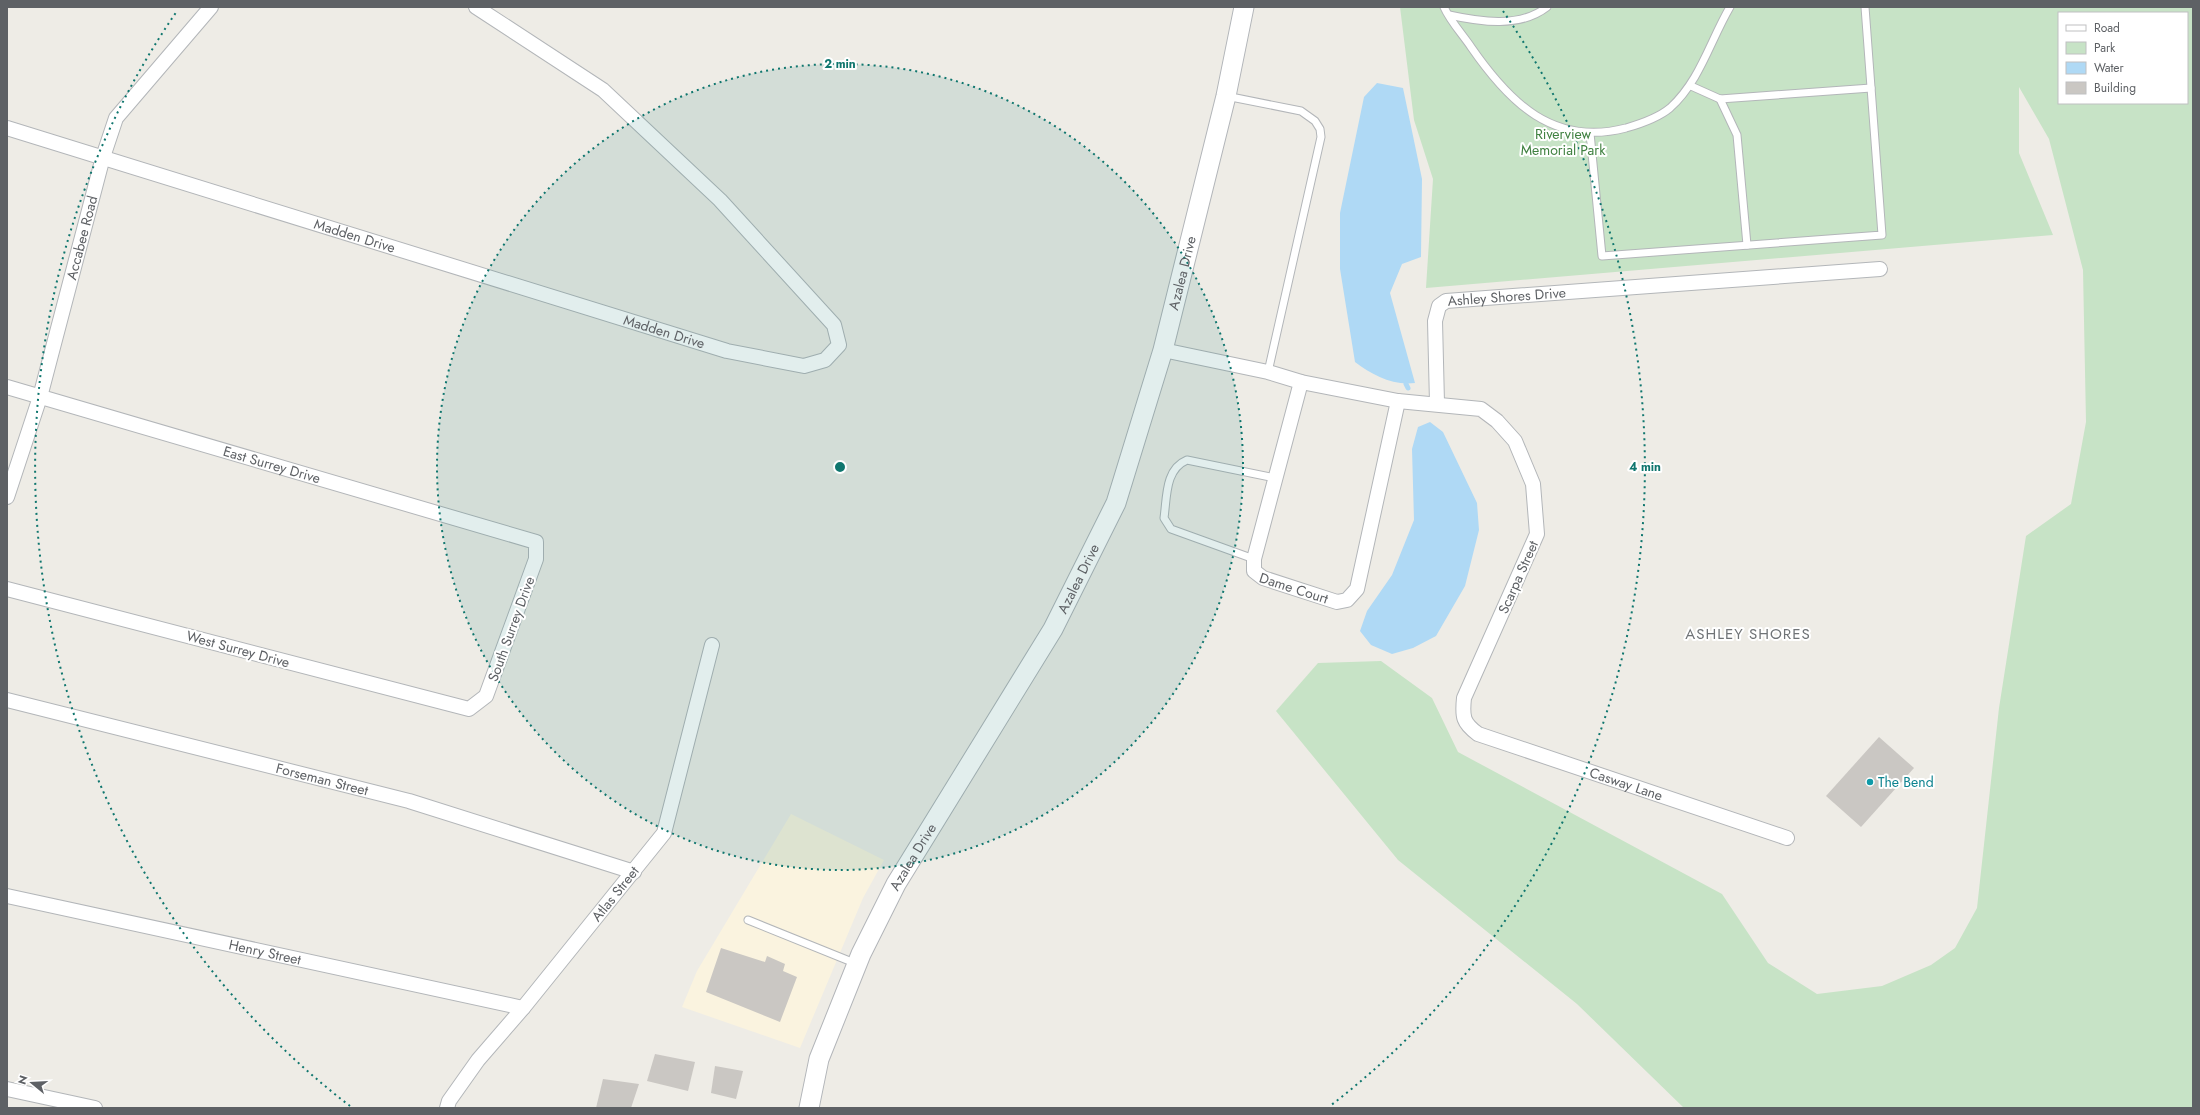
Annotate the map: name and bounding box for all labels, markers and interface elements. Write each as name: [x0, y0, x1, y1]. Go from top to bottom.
legend: [2058, 12, 2188, 104]
text: Road: [2094, 19, 2120, 37]
text: Park: [2094, 39, 2116, 57]
text: 2 min: [824, 55, 856, 73]
text: Water: [2094, 59, 2125, 77]
text: Building: [2094, 79, 2136, 97]
park label: Riverview Memorial Park: [1521, 124, 1606, 160]
street label: Accabee Road: [61, 193, 102, 282]
street label: Madden Drive: [312, 214, 398, 258]
street label: Azalea Drive: [1163, 234, 1201, 312]
street label: Ashley Shores Drive: [1447, 282, 1566, 311]
street label: Madden Drive: [621, 310, 707, 354]
street label: East Surrey Drive: [221, 441, 323, 488]
text: 4 min: [1629, 458, 1661, 476]
centre of rings: [833, 460, 847, 474]
street label: Scarpa Street: [1493, 537, 1543, 617]
street label: Azalea Drive: [1052, 540, 1104, 617]
street label: Dame Court: [1257, 567, 1332, 609]
street label: South Surrey Drive: [483, 574, 539, 684]
district label: ASHLEY SHORES: [1685, 623, 1811, 645]
street label: West Surrey Drive: [184, 626, 292, 672]
street label: Forseman Street: [274, 758, 371, 801]
street label: Casway Lane: [1587, 762, 1665, 805]
place label: The Bend: [1878, 772, 1934, 792]
marker: The Bend: [1865, 777, 1875, 787]
street label: Azalea Drive: [884, 820, 941, 894]
street label: Atlas Street: [587, 861, 644, 926]
street label: Henry Street: [227, 934, 304, 970]
north arrow: [12, 1063, 52, 1103]
text: N: [14, 1073, 31, 1087]

